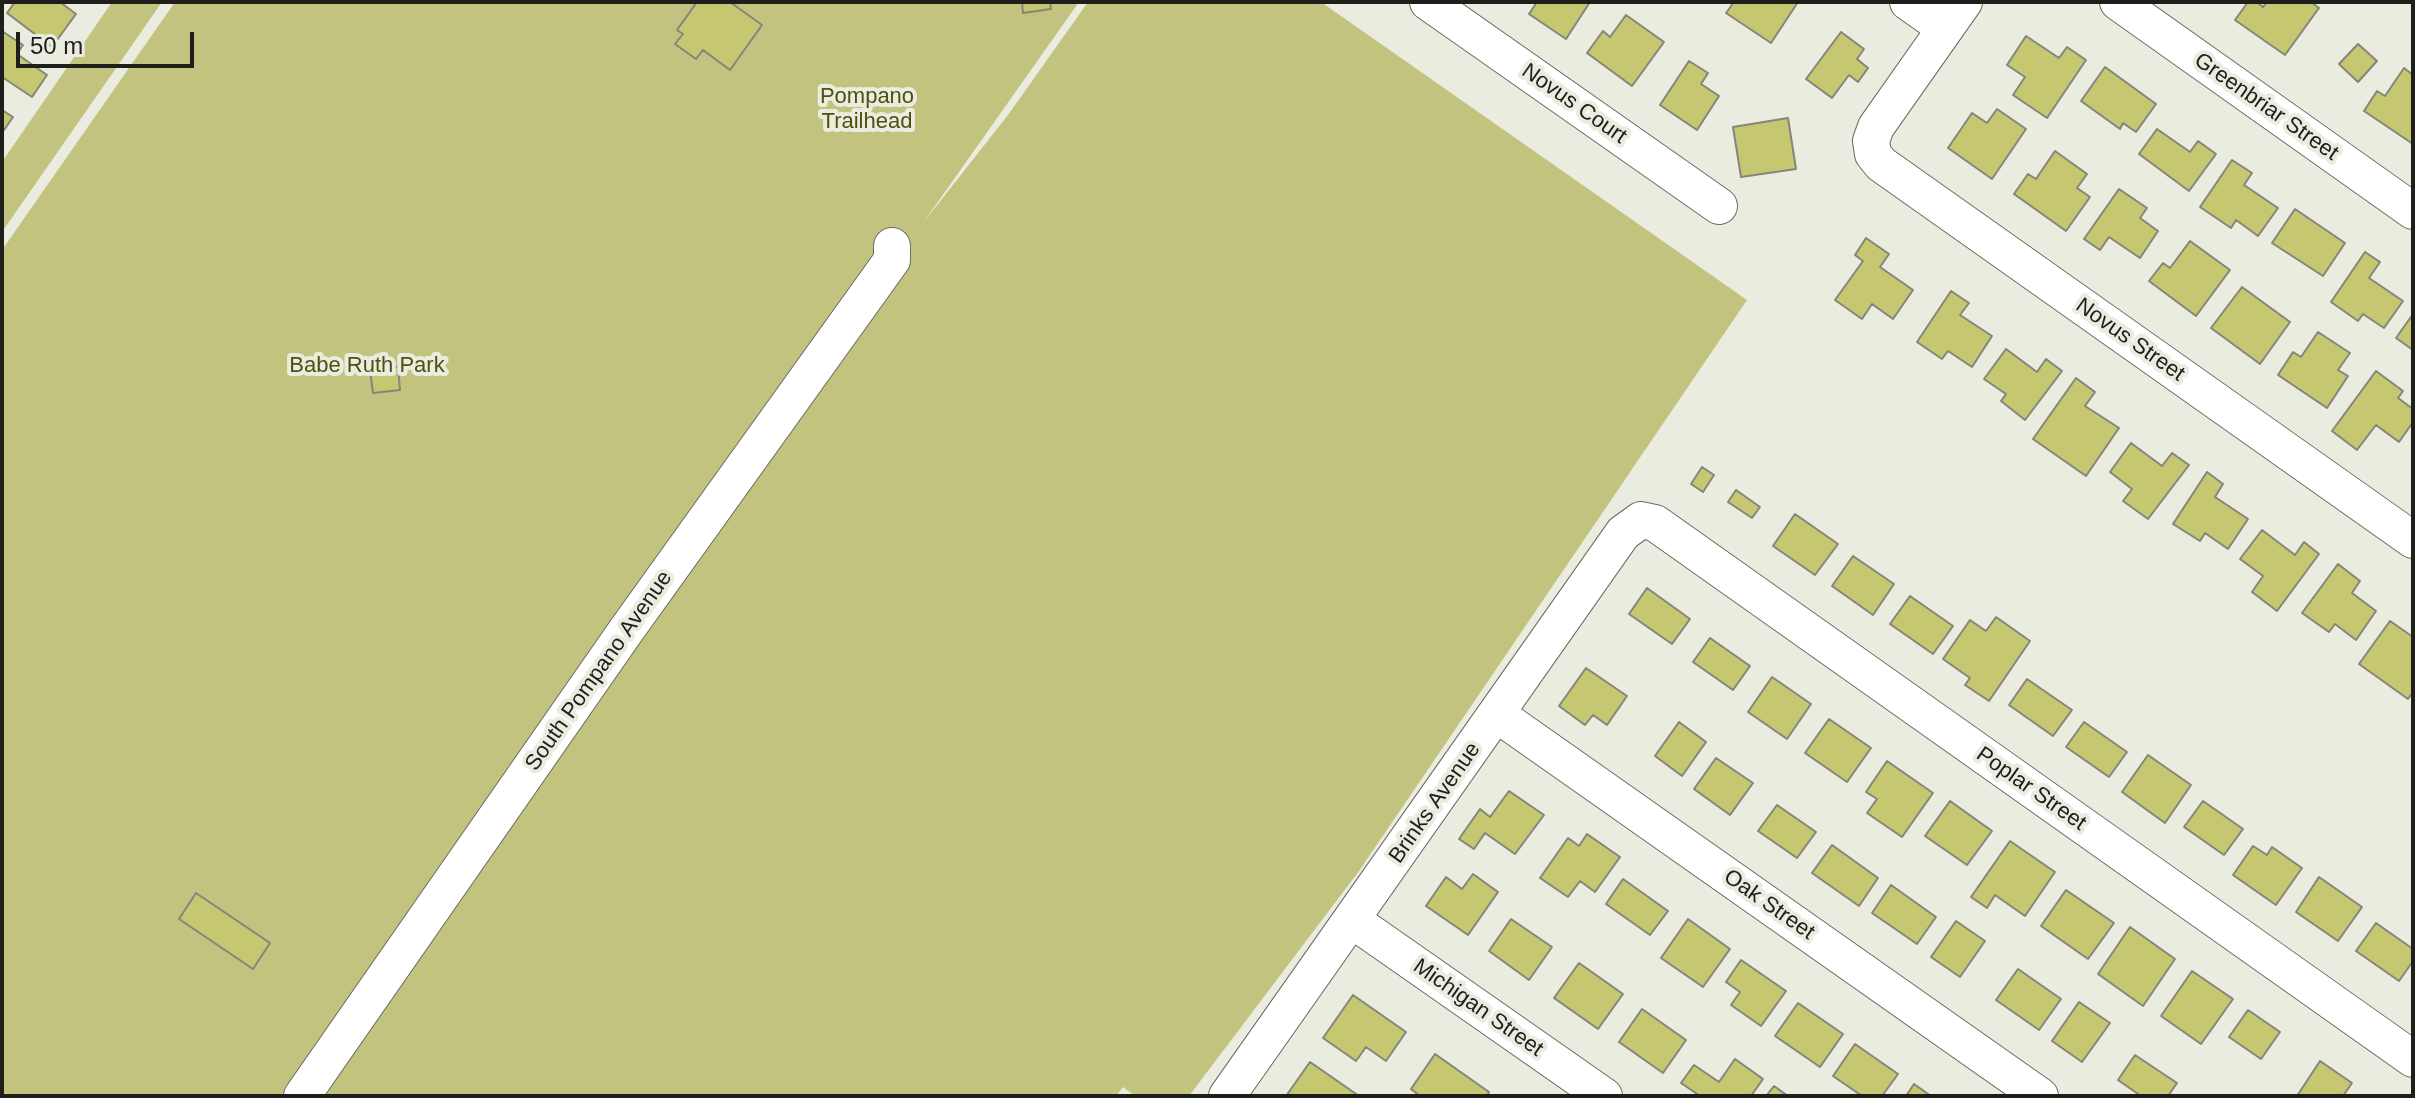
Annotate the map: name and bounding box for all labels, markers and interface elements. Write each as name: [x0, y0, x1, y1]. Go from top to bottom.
scale bar: [20, 16, 198, 66]
text: 50 m: [30, 32, 83, 59]
street label: Greenbriar Street: [2189, 47, 2343, 167]
street label: Novus Court: [1516, 58, 1632, 150]
park label: Pompano Trailhead: [820, 84, 914, 136]
street label: Novus Street: [2070, 293, 2190, 387]
park label: Babe Ruth Park: [289, 353, 445, 379]
street label: South Pompano Avenue: [520, 566, 678, 776]
street label: Brinks Avenue: [1384, 737, 1486, 869]
street label: Poplar Street: [1971, 741, 2091, 837]
street label: Oak Street: [1718, 864, 1820, 946]
street label: Michigan Street: [1408, 953, 1548, 1063]

